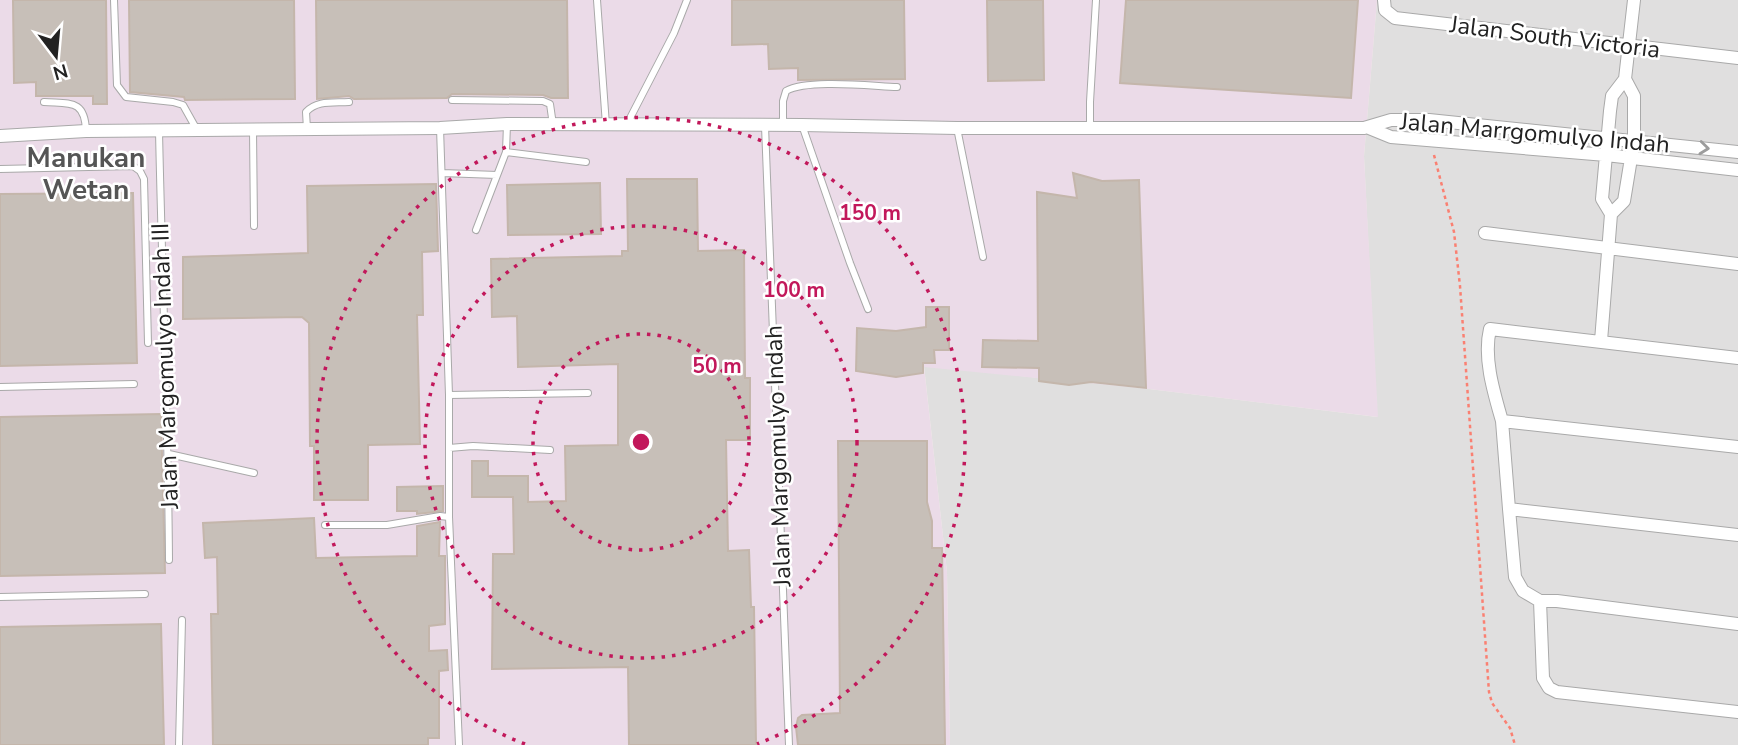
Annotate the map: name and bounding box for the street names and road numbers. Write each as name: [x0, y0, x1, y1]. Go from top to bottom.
street label: Jalan South Victoria: [1447, 8, 1662, 66]
street label: Jalan Marrgomulyo Indah: [1398, 105, 1671, 161]
street label: Jalan Margomulyo Indah III: [144, 222, 186, 511]
street label: Jalan Margomulyo Indah: [757, 325, 799, 588]

